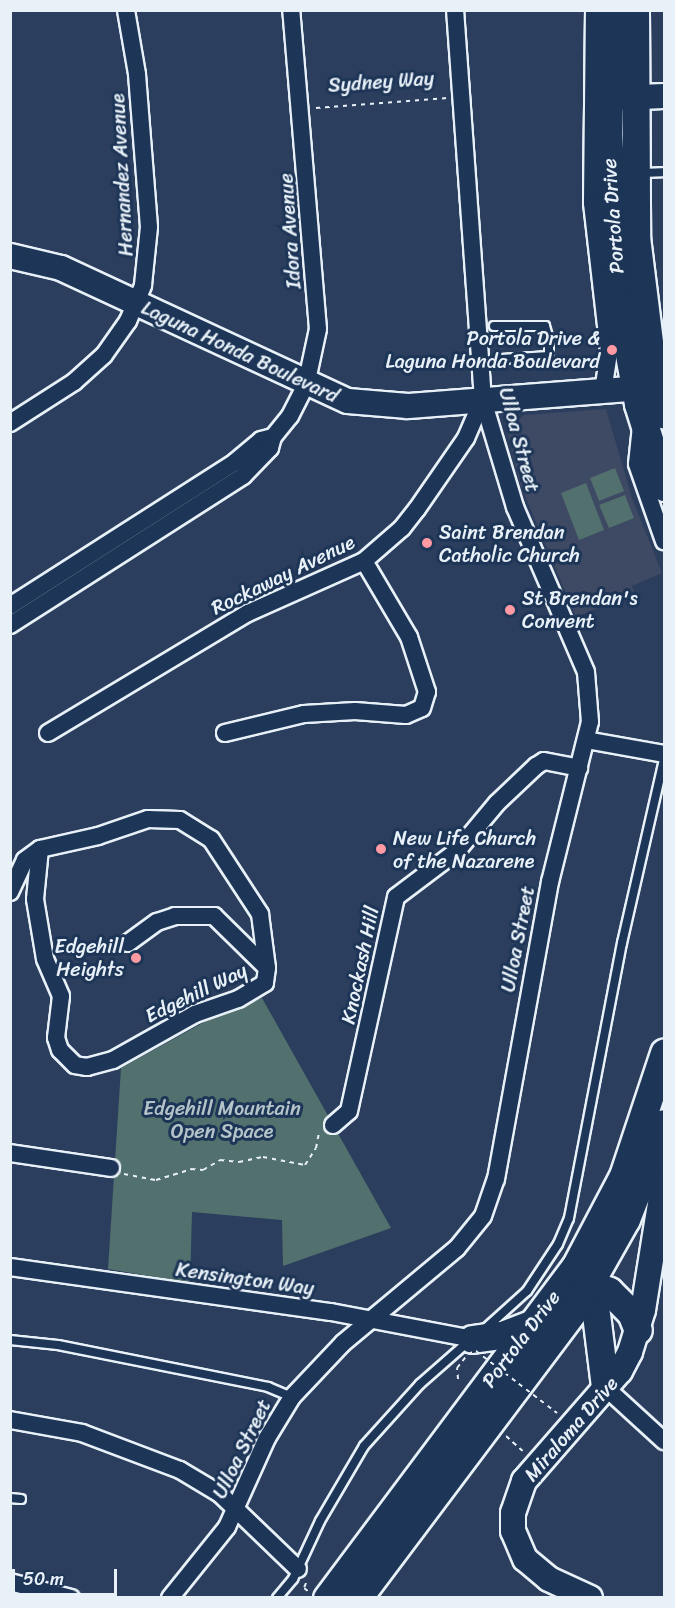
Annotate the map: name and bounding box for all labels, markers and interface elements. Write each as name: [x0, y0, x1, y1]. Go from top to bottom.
street label: Sydney Way: [327, 66, 435, 98]
street label: Hernandez Avenue: [106, 93, 138, 257]
street label: Portola Drive: [597, 158, 629, 274]
street label: Idora Avenue: [274, 172, 306, 290]
street label: Laguna Honda Boulevard: [138, 296, 342, 408]
place label: Portola Drive & Laguna Honda Boulevard: [386, 326, 600, 373]
marker: Portola Drive & Laguna Honda Boulevard: [605, 343, 619, 357]
street label: Ulloa Street: [493, 385, 545, 495]
place label: Saint Brendan Catholic Church: [439, 520, 580, 567]
street label: Rockaway Avenue: [208, 530, 358, 620]
marker: Saint Brendan Catholic Church: [420, 536, 434, 550]
place label: St Brendan's Convent: [522, 586, 638, 633]
marker: St Brendan's Convent: [503, 603, 517, 617]
place label: New Life Church of the Nazarene: [393, 826, 538, 873]
marker: New Life Church of the Nazarene: [374, 842, 388, 856]
street label: Ulloa Street: [496, 884, 540, 994]
street label: Knockash Hill: [336, 904, 384, 1026]
place label: Edgehill Heights: [55, 934, 124, 981]
marker: Edgehill Heights: [129, 951, 143, 965]
street label: Edgehill Way: [141, 958, 251, 1028]
park label: Edgehill Mountain Open Space: [143, 1097, 301, 1144]
street label: Kensington Way: [174, 1257, 316, 1301]
street label: Portola Drive: [477, 1286, 565, 1392]
street label: Miraloma Drive: [519, 1371, 623, 1487]
street label: Ulloa Street: [208, 1395, 276, 1503]
scale bar: [15, 1557, 120, 1595]
text: 50 m: [23, 1563, 64, 1595]

